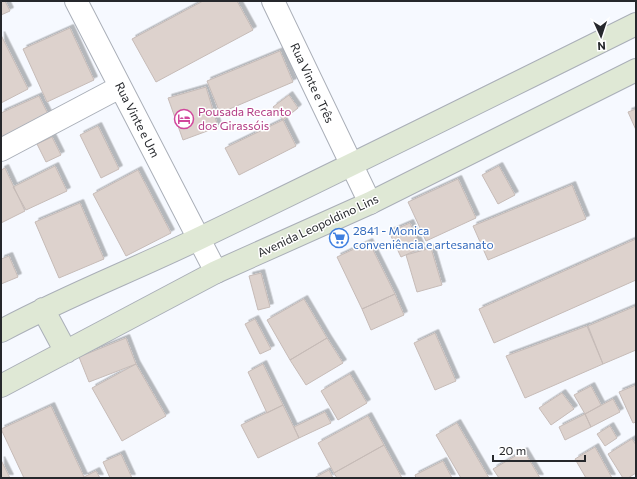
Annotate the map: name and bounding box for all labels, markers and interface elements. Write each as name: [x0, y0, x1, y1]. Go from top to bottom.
north arrow: [581, 16, 621, 56]
street label: Rua Vinte e Três: [288, 40, 338, 125]
text: N: [597, 40, 606, 53]
street label: Rua Vinte e Um: [113, 79, 163, 160]
place label: Pousada Recanto dos Girassóis: [198, 104, 292, 132]
hotel icon: Pousada Recanto dos Girassóis: [173, 108, 195, 130]
street label: Avenida Leopoldino Lins: [255, 191, 380, 259]
place label: 2841 - Monica conveniência e artesanato: [353, 223, 494, 251]
supermarket icon: 2841 - Monica conveniência e artesanato: [328, 227, 350, 249]
scale bar: [493, 437, 585, 463]
text: 20 m: [499, 443, 526, 457]

